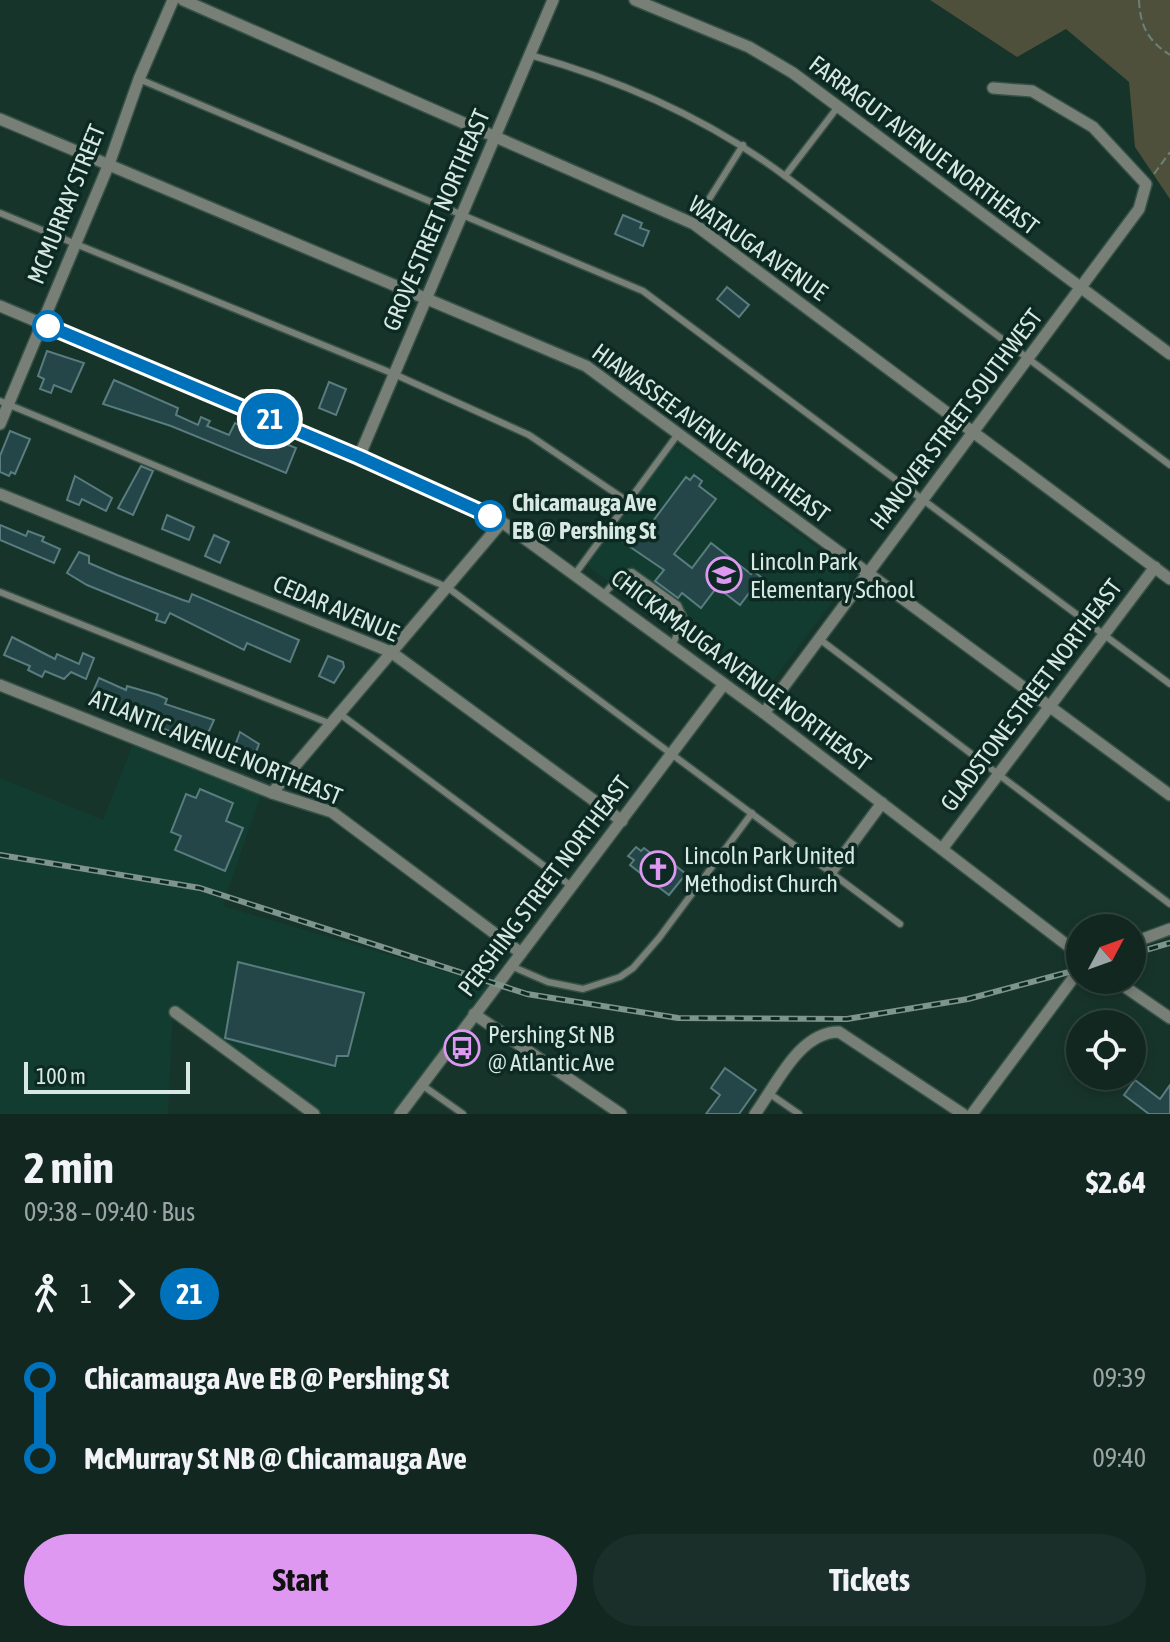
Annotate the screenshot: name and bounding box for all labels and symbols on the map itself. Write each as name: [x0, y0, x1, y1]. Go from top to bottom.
street label: FARRAGUT AVENUE NORTHEAST: [804, 50, 1044, 240]
street label: GROVE STREET NORTHEAST: [377, 105, 495, 335]
street label: MCMURRAY STREET: [22, 120, 110, 288]
street label: WATAUGA AVENUE: [684, 190, 832, 306]
street label: HANOVER STREET SOUTHWEST: [864, 303, 1048, 534]
unlabelled marker: [33, 311, 63, 341]
street label: HIAWASSEE AVENUE NORTHEAST: [587, 338, 835, 528]
line badge: 21: [234, 393, 306, 445]
place label: Chicamauga Ave EB @ Pershing St: [512, 489, 657, 544]
marker: Chicamauga Ave EB @ Pershing St: [475, 501, 505, 531]
place label: Lincoln Park Elementary School: [750, 548, 916, 603]
school or university icon: Lincoln Park Elementary School: [705, 556, 743, 594]
street label: CHICKAMAUGA AVENUE NORTHEAST: [606, 564, 876, 777]
street label: CEDAR AVENUE: [269, 570, 403, 646]
street label: GLADSTONE STREET NORTHEAST: [935, 573, 1127, 816]
street label: ATLANTIC AVENUE NORTHEAST: [86, 684, 346, 810]
street label: PERSHING STREET NORTHEAST: [452, 770, 636, 1001]
place label: Lincoln Park United Methodist Church: [684, 842, 855, 897]
church icon: Lincoln Park United Methodist Church: [639, 850, 677, 888]
north arrow: [1066, 914, 1146, 994]
place label: Pershing St NB @ Atlantic Ave: [488, 1021, 615, 1076]
bus stop icon: Pershing St NB @ Atlantic Ave: [443, 1029, 481, 1067]
scale bar: [24, 1058, 190, 1094]

